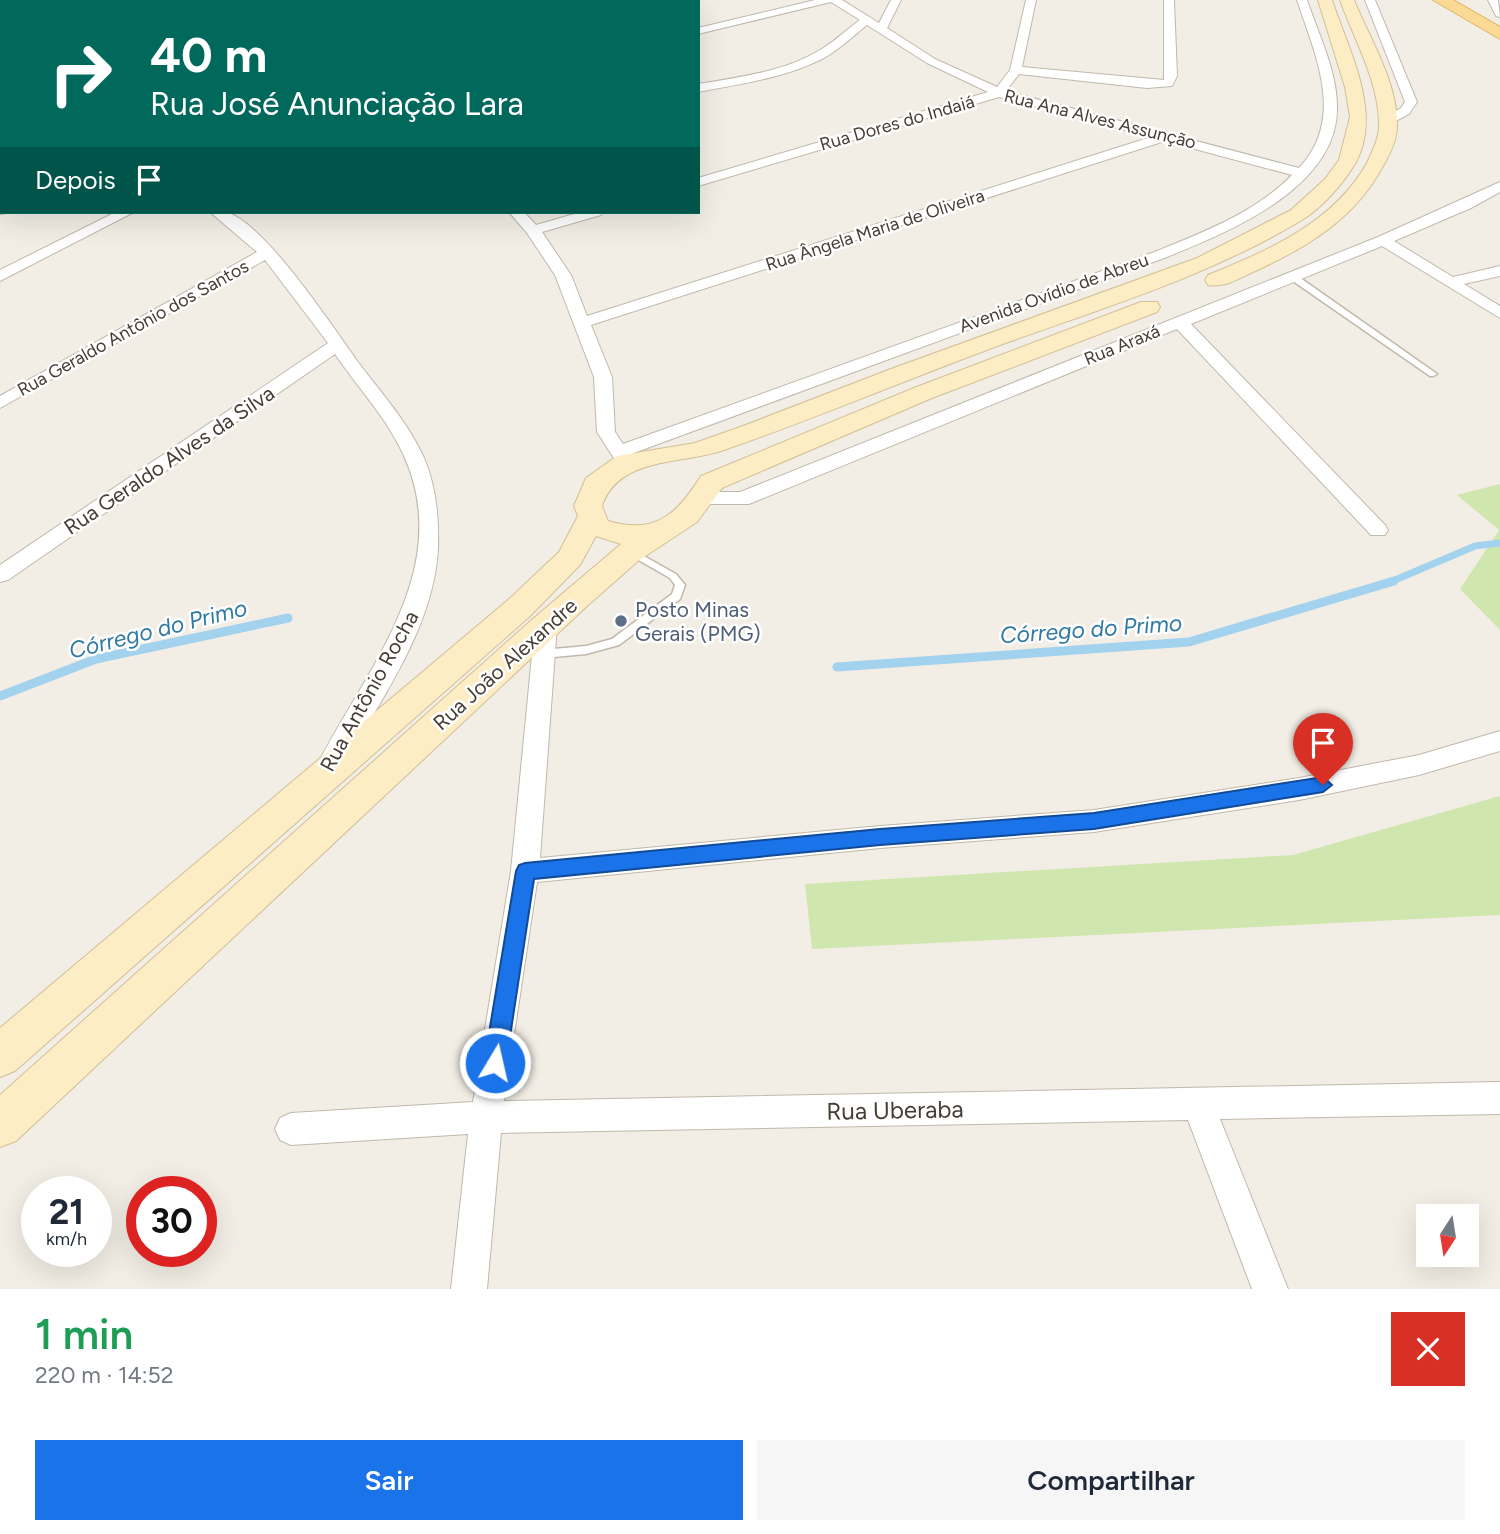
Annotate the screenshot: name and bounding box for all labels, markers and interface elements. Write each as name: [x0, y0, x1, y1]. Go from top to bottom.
text: 40 m: [150, 25, 267, 84]
icon: right: [35, 28, 126, 119]
street label: Rua Ana Alves Assunção: [1002, 84, 1198, 154]
text: Rua José Anunciação Lara: [150, 85, 524, 123]
street label: Rua Dores do Indaiá: [817, 90, 977, 156]
icon: arrive: [130, 161, 168, 199]
text: Depois: [35, 164, 116, 196]
street label: Rua Ângela Maria de Oliveira: [763, 184, 987, 276]
street label: Avenida Ovídio de Abreu: [956, 248, 1152, 338]
street label: Rua Geraldo Antônio dos Santos: [13, 255, 253, 401]
street label: Rua Araxá: [1081, 320, 1163, 370]
street label: Rua Geraldo Alves da Silva: [59, 380, 279, 540]
water label: Córrego do Primo: [66, 593, 250, 665]
street label: Rua João Alexandre: [428, 593, 582, 735]
place label: Posto Minas Gerais (PMG): [635, 597, 761, 646]
street label: Rua Antônio Rocha: [314, 606, 424, 776]
water label: Córrego do Primo: [999, 609, 1183, 649]
marker: Posto Minas Gerais (PMG): [613, 613, 629, 629]
pin: [1293, 713, 1353, 785]
icon: arrive: [1304, 724, 1342, 762]
position arrow: [458, 1026, 532, 1100]
street label: Rua Uberaba: [826, 1094, 964, 1126]
speed limit sign: 30: [126, 1176, 217, 1267]
text: 21: [49, 1191, 84, 1233]
north arrow: [1416, 1204, 1479, 1267]
map controls: [1416, 1204, 1479, 1267]
text: km/h: [46, 1228, 87, 1250]
text: 1 min: [35, 1309, 133, 1360]
button: close: [1391, 1312, 1465, 1386]
text: 220 m · 14:52: [35, 1361, 174, 1389]
button: Sair: [35, 1440, 743, 1520]
button: Compartilhar: [757, 1440, 1465, 1520]

